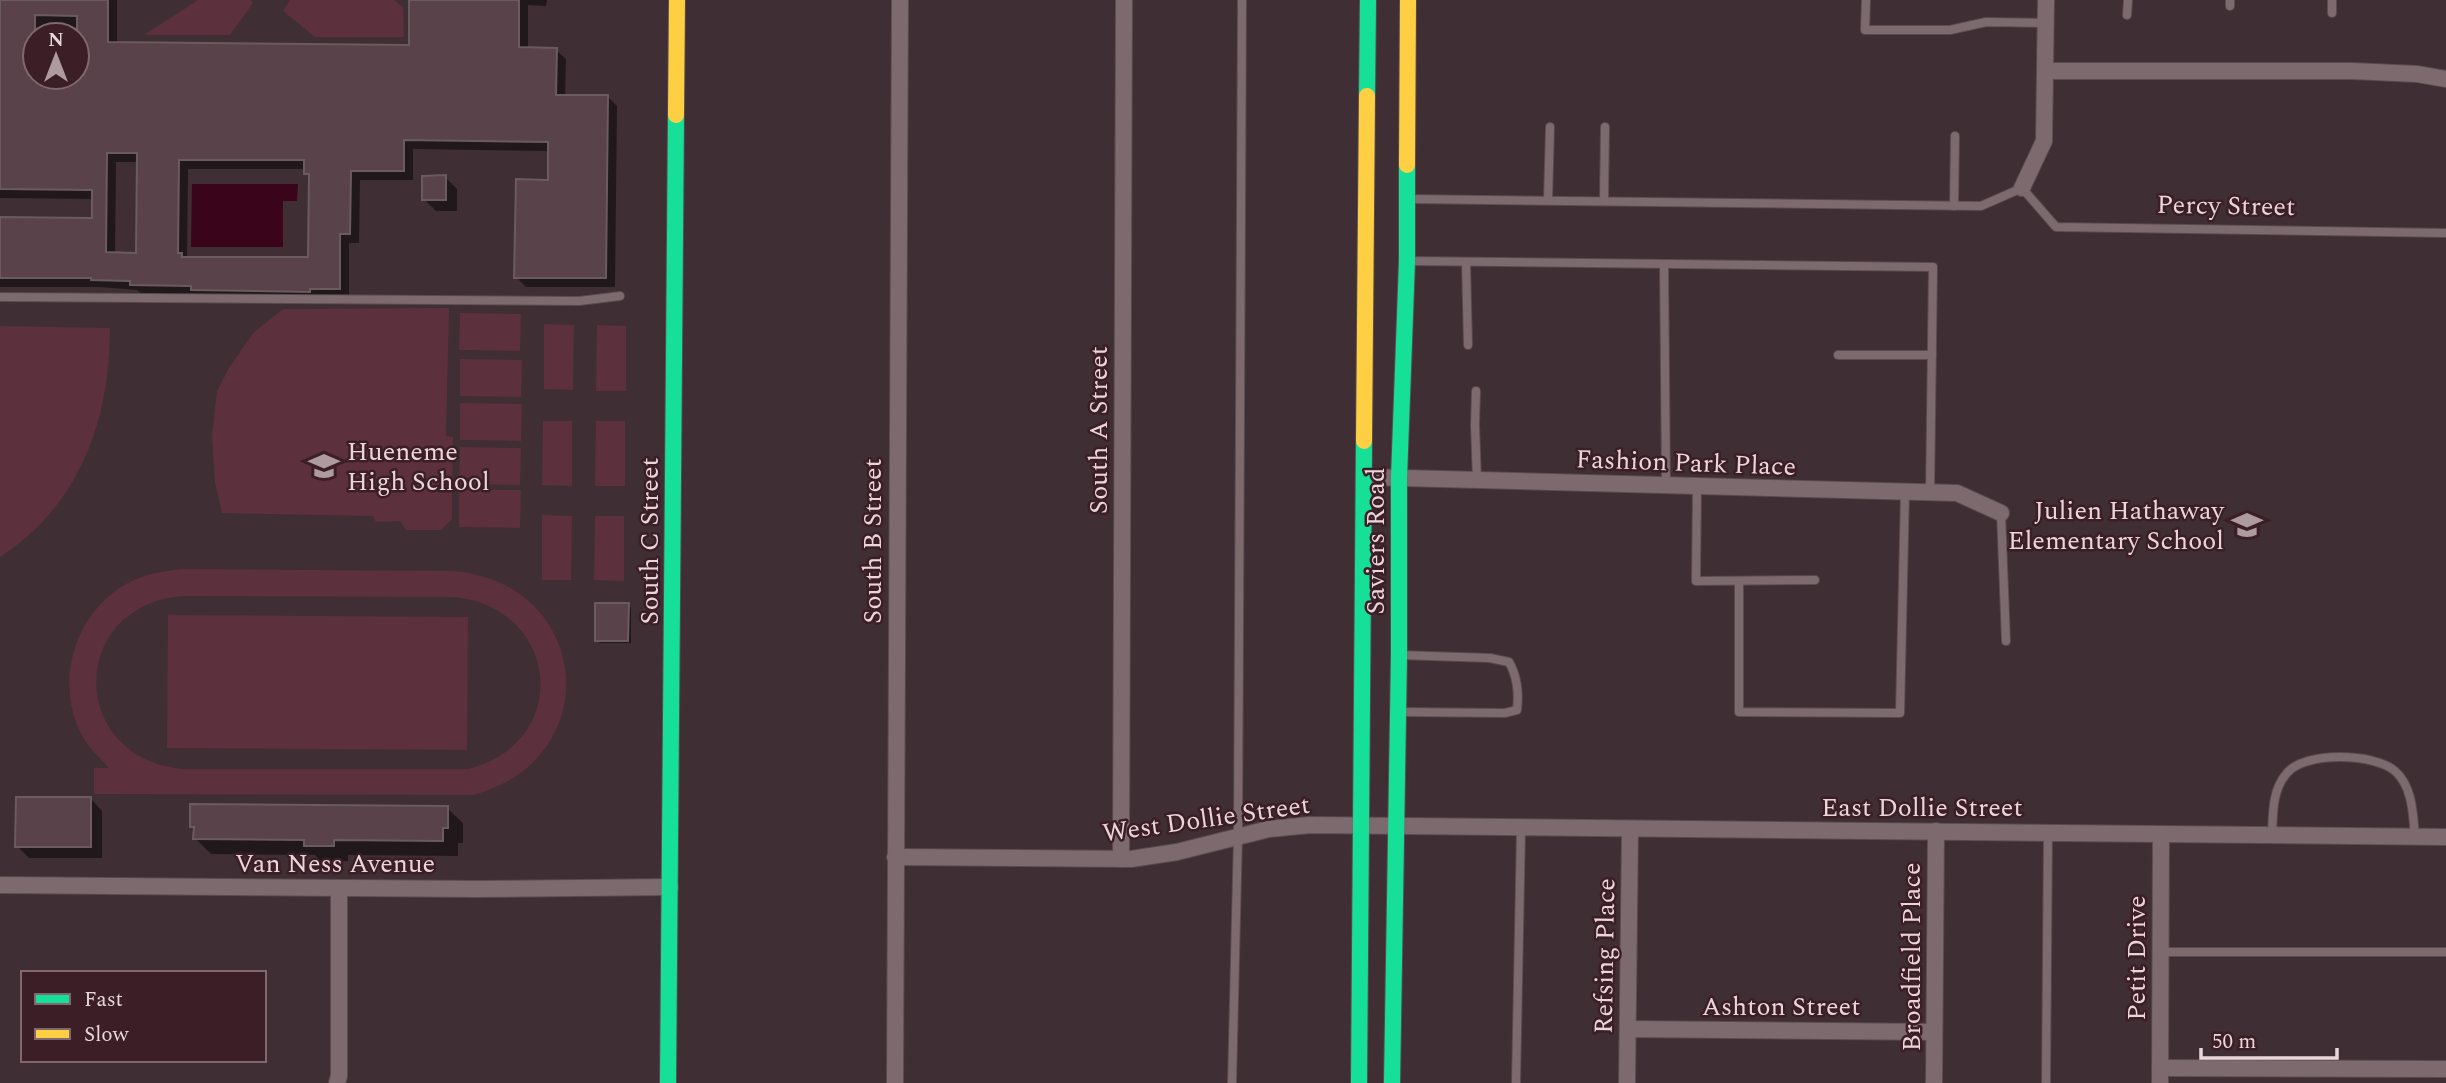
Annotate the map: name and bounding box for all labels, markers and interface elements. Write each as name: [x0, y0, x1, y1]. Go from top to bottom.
north arrow: [21, 21, 91, 91]
text: N: [48, 26, 64, 55]
street label: Percy Street: [2156, 185, 2296, 227]
street label: South A Street: [1079, 346, 1119, 514]
place label: Hueneme High School: [347, 432, 490, 502]
street label: Fashion Park Place: [1575, 439, 1797, 487]
school or university icon: Hueneme High School: [307, 449, 341, 483]
street label: South C Street: [630, 457, 670, 625]
street label: South B Street: [853, 458, 893, 624]
street label: Saviers Road: [1356, 468, 1396, 614]
place label: Julien Hathaway Elementary School: [2008, 491, 2226, 561]
school or university icon: Julien Hathaway Elementary School: [2230, 508, 2264, 542]
street label: West Dollie Street: [1100, 785, 1312, 853]
street label: East Dollie Street: [1821, 788, 2023, 828]
street label: Van Ness Avenue: [235, 844, 435, 884]
street label: Broadfield Place: [1892, 862, 1932, 1052]
street label: Refsing Place: [1584, 878, 1626, 1034]
street label: Petit Drive: [2117, 895, 2157, 1021]
legend: [21, 971, 266, 1062]
text: Fast: [84, 984, 123, 1016]
street label: Ashton Street: [1702, 987, 1860, 1027]
scale bar: [2201, 1016, 2338, 1060]
text: Slow: [84, 1019, 130, 1051]
text: 50 m: [2212, 1026, 2256, 1058]

